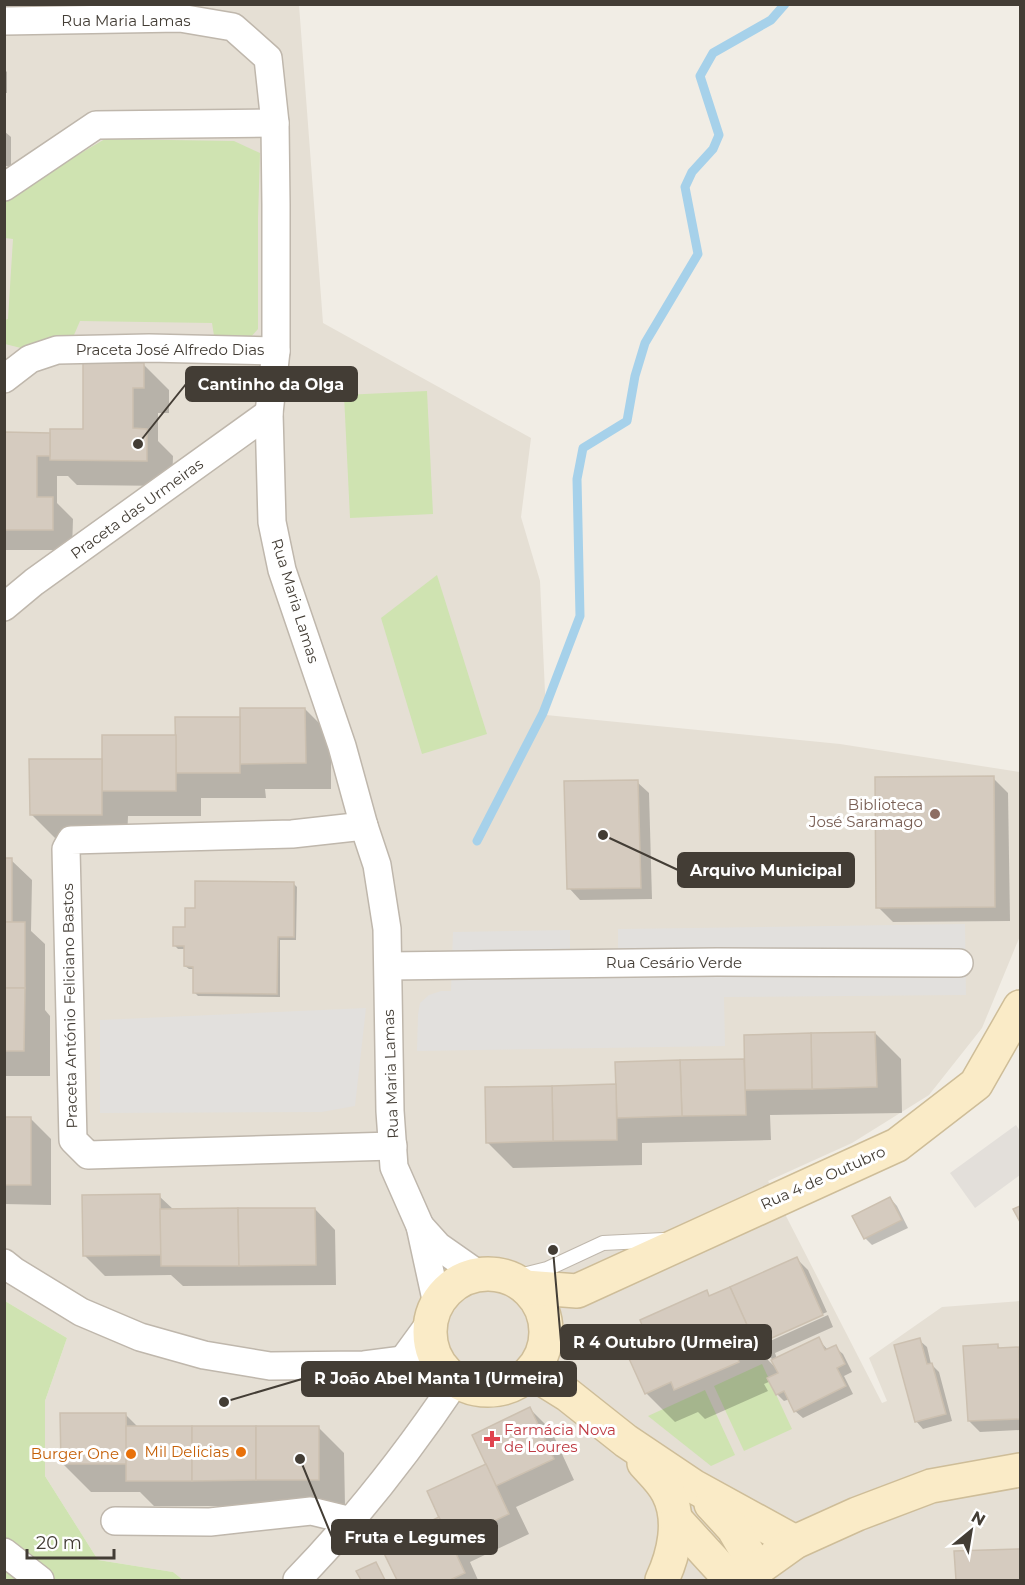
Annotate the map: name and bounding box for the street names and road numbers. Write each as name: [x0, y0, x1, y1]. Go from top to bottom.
street label: Rua Maria Lamas: [61, 11, 191, 30]
street label: Praceta José Alfredo Dias: [76, 340, 264, 359]
street label: Praceta das Urmeiras: [67, 454, 207, 563]
street label: Rua Maria Lamas: [267, 536, 323, 665]
street label: Praceta António Feliciano Bastos: [58, 883, 81, 1129]
street label: Rua Cesário Verde: [606, 953, 742, 972]
street label: Rua Maria Lamas: [379, 1009, 402, 1139]
street label: Rua 4 de Outubro: [757, 1141, 888, 1214]

